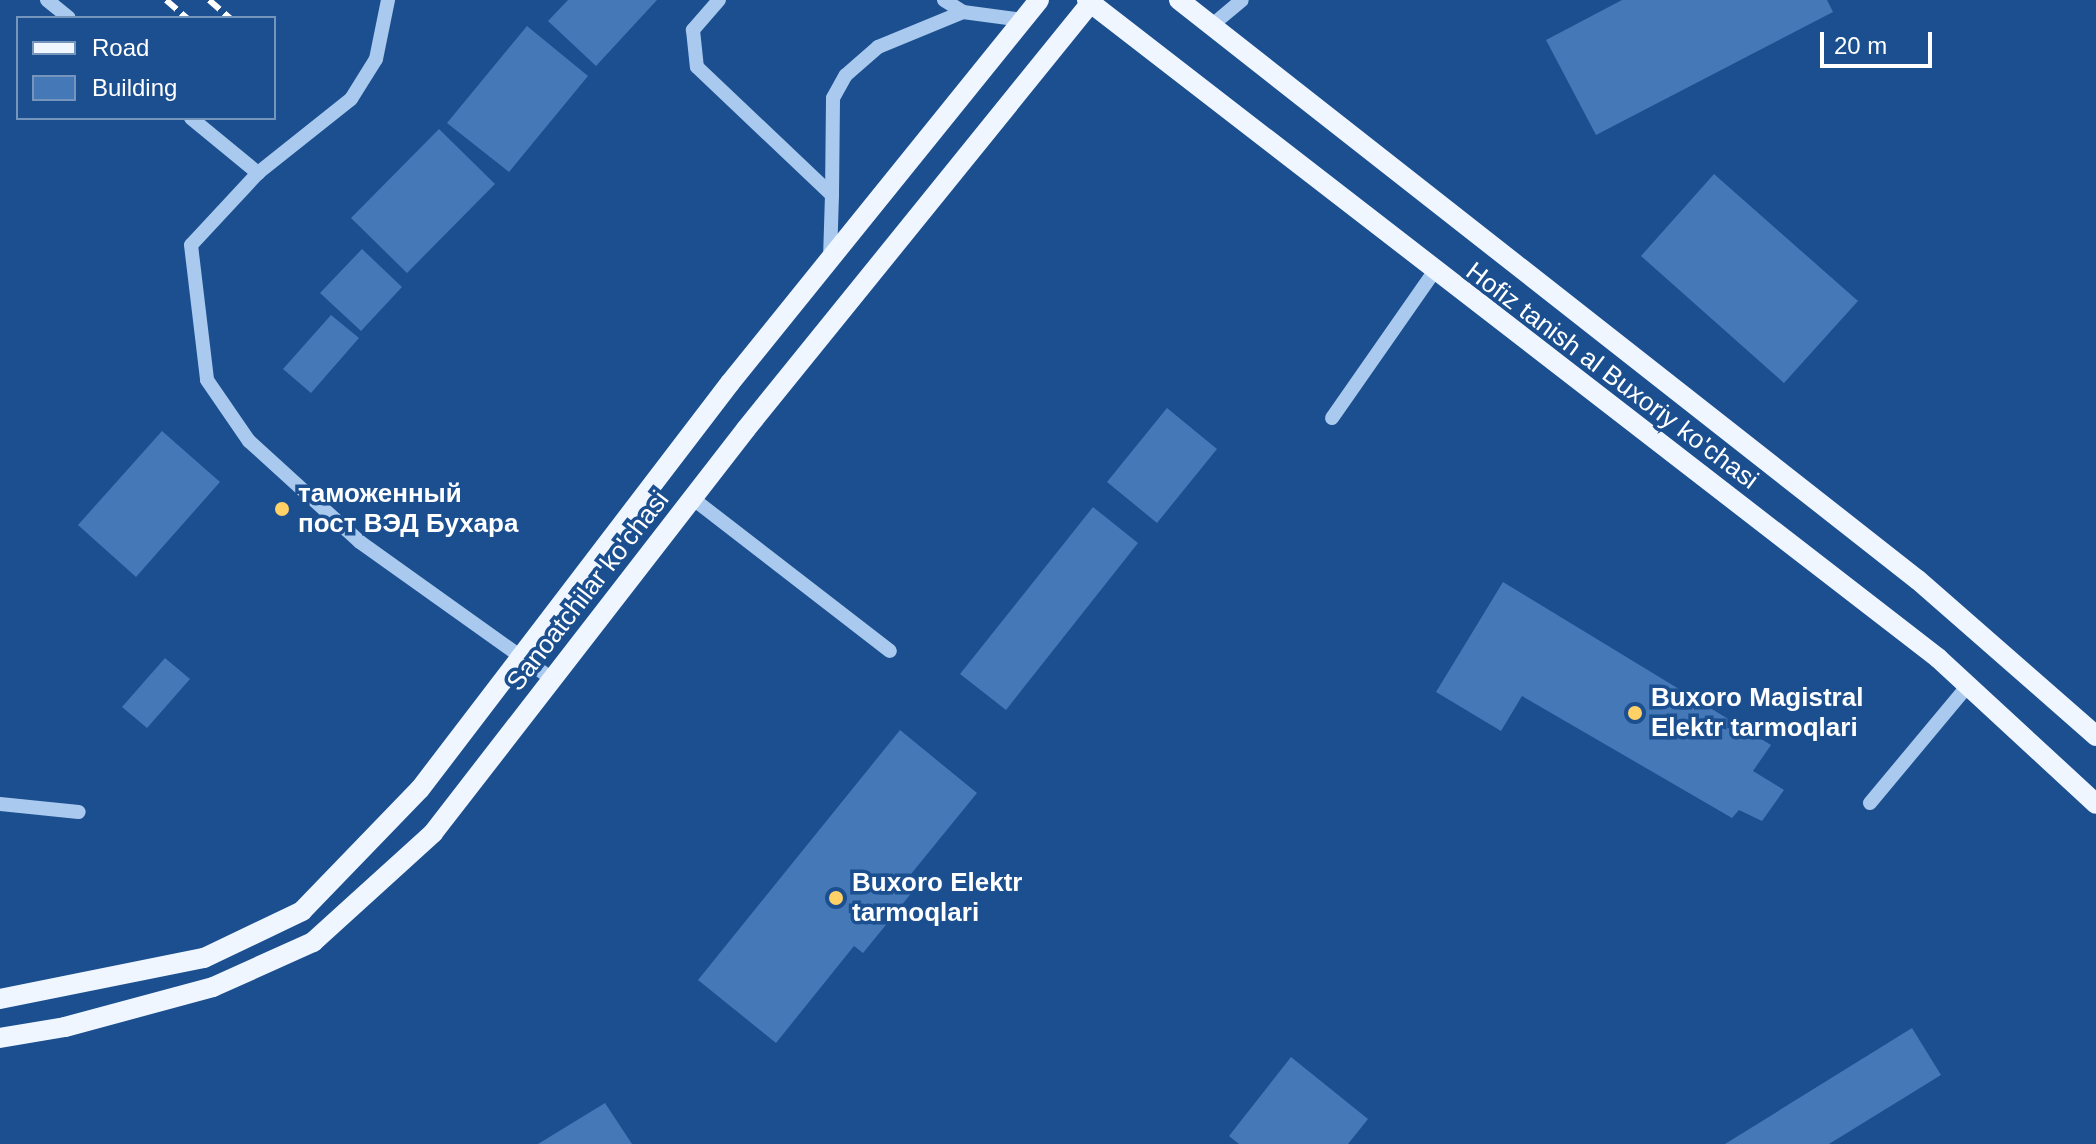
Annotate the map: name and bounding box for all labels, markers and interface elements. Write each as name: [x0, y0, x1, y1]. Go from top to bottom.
legend: [16, 16, 276, 120]
scale bar: [1824, 16, 1936, 66]
text: 20 m: [1834, 32, 1887, 59]
text: Road: [92, 34, 149, 61]
text: Building: [92, 74, 177, 101]
street label: Hofiz tanish al Buxoriy ko'chasi: [1460, 256, 1764, 496]
place label: таможенный пост ВЭД Бухара: [298, 478, 518, 540]
street label: Sanoatchilar ko'chasi: [500, 485, 676, 697]
marker: таможенный пост ВЭД Бухара: [273, 500, 291, 518]
place label: Buxoro Magistral Elektr tarmoqlari: [1651, 682, 1863, 744]
marker: Buxoro Magistral Elektr tarmoqlari: [1626, 704, 1644, 722]
place label: Buxoro Elektr tarmoqlari: [852, 867, 1022, 928]
marker: Buxoro Elektr tarmoqlari: [827, 889, 845, 907]

